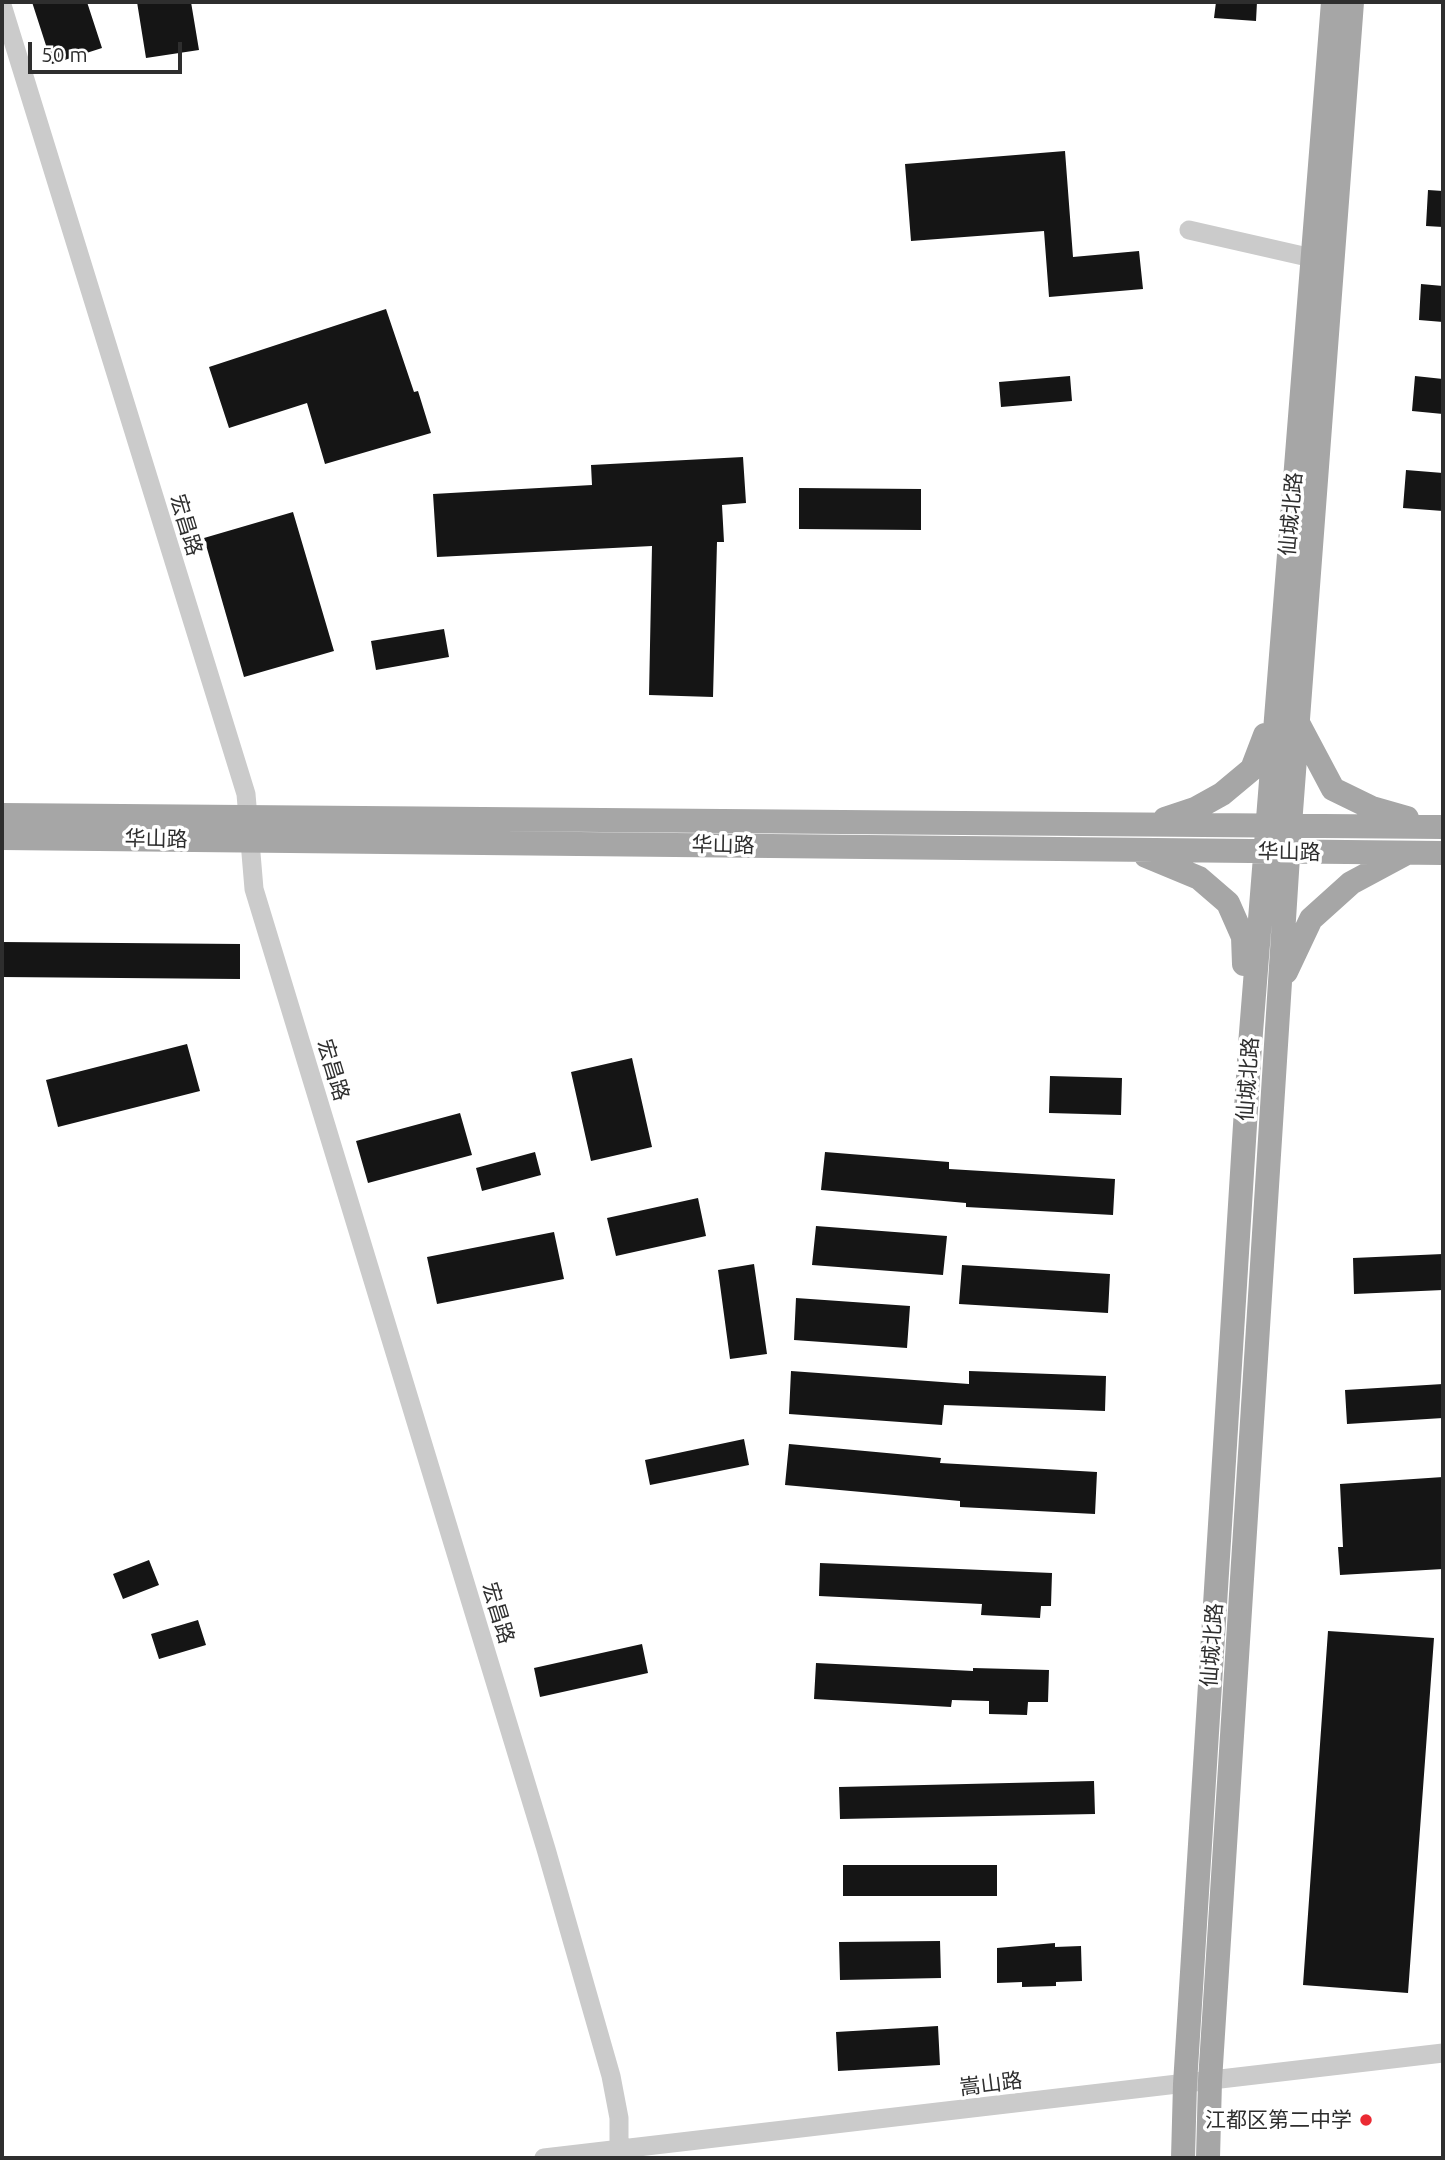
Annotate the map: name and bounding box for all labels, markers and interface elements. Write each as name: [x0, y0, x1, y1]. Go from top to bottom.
scale bar: [32, 28, 186, 72]
text: 50 m: [41, 42, 88, 66]
street label: 仙城北路: [1275, 471, 1307, 557]
street label: 宏昌路: [165, 491, 207, 559]
street label: 华山路: [124, 826, 188, 852]
street label: 华山路: [691, 832, 755, 858]
street label: 华山路: [1257, 839, 1321, 865]
street label: 宏昌路: [312, 1036, 354, 1104]
street label: 仙城北路: [1233, 1036, 1263, 1122]
street label: 宏昌路: [477, 1579, 519, 1647]
street label: 仙城北路: [1197, 1602, 1227, 1688]
street label: 嵩山路: [958, 2068, 1024, 2100]
place label: 江都区第二中学: [1205, 2107, 1352, 2133]
marker: 江都区第二中学: [1358, 2112, 1374, 2128]

